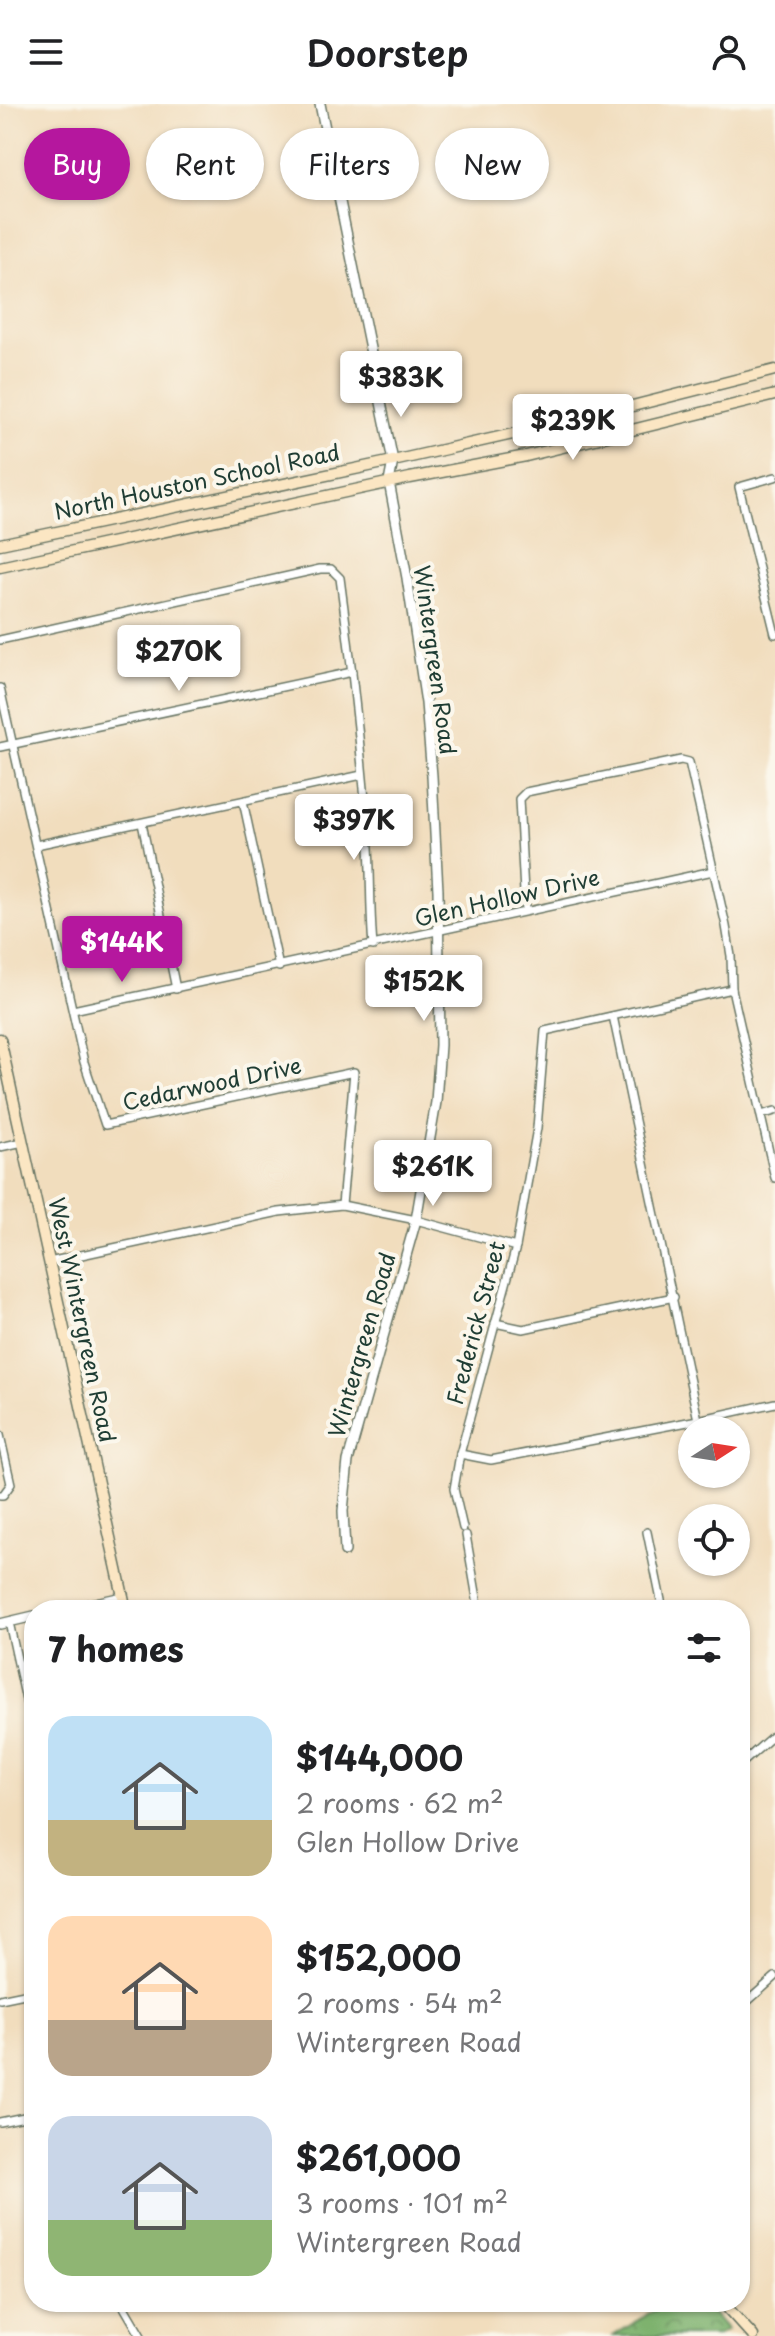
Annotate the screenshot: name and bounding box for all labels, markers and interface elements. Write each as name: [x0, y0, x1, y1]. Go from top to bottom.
text: Doorstep: [306, 25, 469, 79]
icon: menu: [24, 30, 68, 74]
icon: person: [707, 30, 751, 74]
chip: Buy: [24, 128, 130, 200]
chip: Rent: [146, 128, 264, 200]
chip: Filters: [280, 128, 419, 200]
chip: New: [435, 128, 549, 200]
pin: $383K: [345, 351, 457, 419]
text: $383K: [358, 357, 444, 396]
pin: $239K: [517, 394, 629, 462]
text: $239K: [531, 400, 615, 439]
street label: North Houston School Road: [51, 434, 343, 527]
street label: Wintergreen Road: [407, 563, 466, 757]
pin: $270K: [123, 625, 235, 693]
text: $270K: [135, 631, 223, 670]
pin: $397K: [298, 794, 410, 862]
text: $397K: [313, 800, 395, 839]
street label: Glen Hollow Drive: [411, 859, 602, 934]
pin: $144K: [66, 916, 178, 984]
text: $144K: [80, 922, 164, 961]
pin: $152K: [368, 955, 480, 1023]
text: $152K: [383, 961, 465, 1000]
street label: Cedarwood Drive: [119, 1047, 304, 1118]
pin: $261K: [377, 1140, 489, 1208]
text: $261K: [392, 1146, 474, 1185]
street label: West Wintergreen Road: [41, 1194, 126, 1445]
street label: Frederick Street: [437, 1237, 512, 1408]
street label: Wintergreen Road: [318, 1248, 403, 1441]
north arrow: [678, 1416, 750, 1488]
map controls: [678, 1416, 750, 1576]
button: locate: [678, 1504, 750, 1576]
text: 7 homes: [48, 1622, 184, 1674]
icon: filters: [682, 1626, 726, 1670]
text: $144,000: [296, 1731, 463, 1783]
icon: home: [112, 1748, 208, 1844]
text: 2 rooms · 62 m²: [296, 1783, 504, 1822]
text: Glen Hollow Drive: [296, 1822, 519, 1861]
text: $152,000: [296, 1931, 461, 1983]
icon: home: [112, 1948, 208, 2044]
text: 2 rooms · 54 m²: [296, 1983, 503, 2022]
text: Wintergreen Road: [296, 2022, 522, 2061]
text: $261,000: [296, 2131, 461, 2183]
icon: home: [112, 2148, 208, 2244]
text: 3 rooms · 101 m²: [296, 2183, 508, 2222]
text: Wintergreen Road: [296, 2222, 522, 2261]

